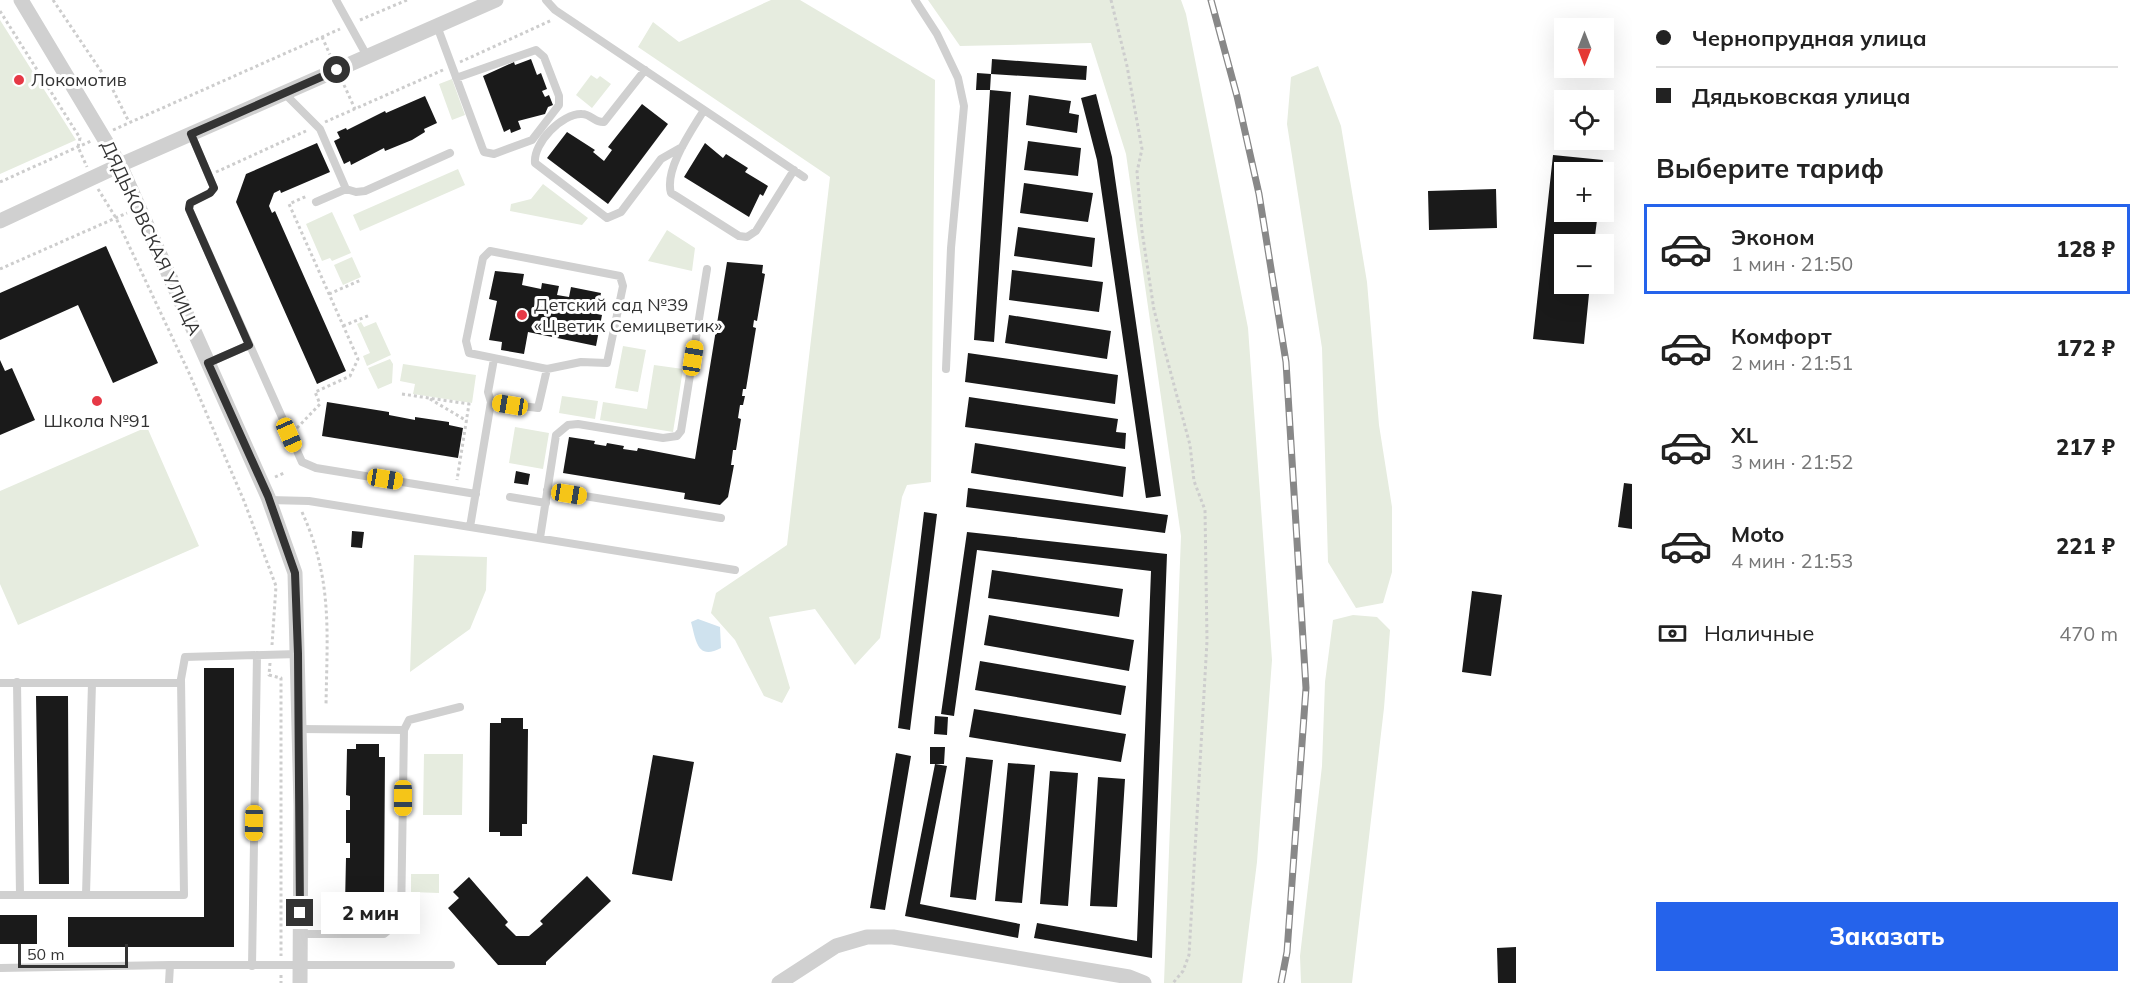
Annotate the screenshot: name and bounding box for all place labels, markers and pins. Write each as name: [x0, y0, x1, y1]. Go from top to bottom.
place label: Локомотив: [31, 68, 127, 91]
marker: Локомотив: [12, 73, 26, 87]
place label: Детский сад №39 «Цветик Семицветик»: [534, 293, 722, 337]
marker: Детский сад №39 «Цветик Семицветик»: [515, 308, 529, 322]
marker: Школа №91: [90, 394, 104, 408]
place label: Школа №91: [44, 409, 150, 432]

